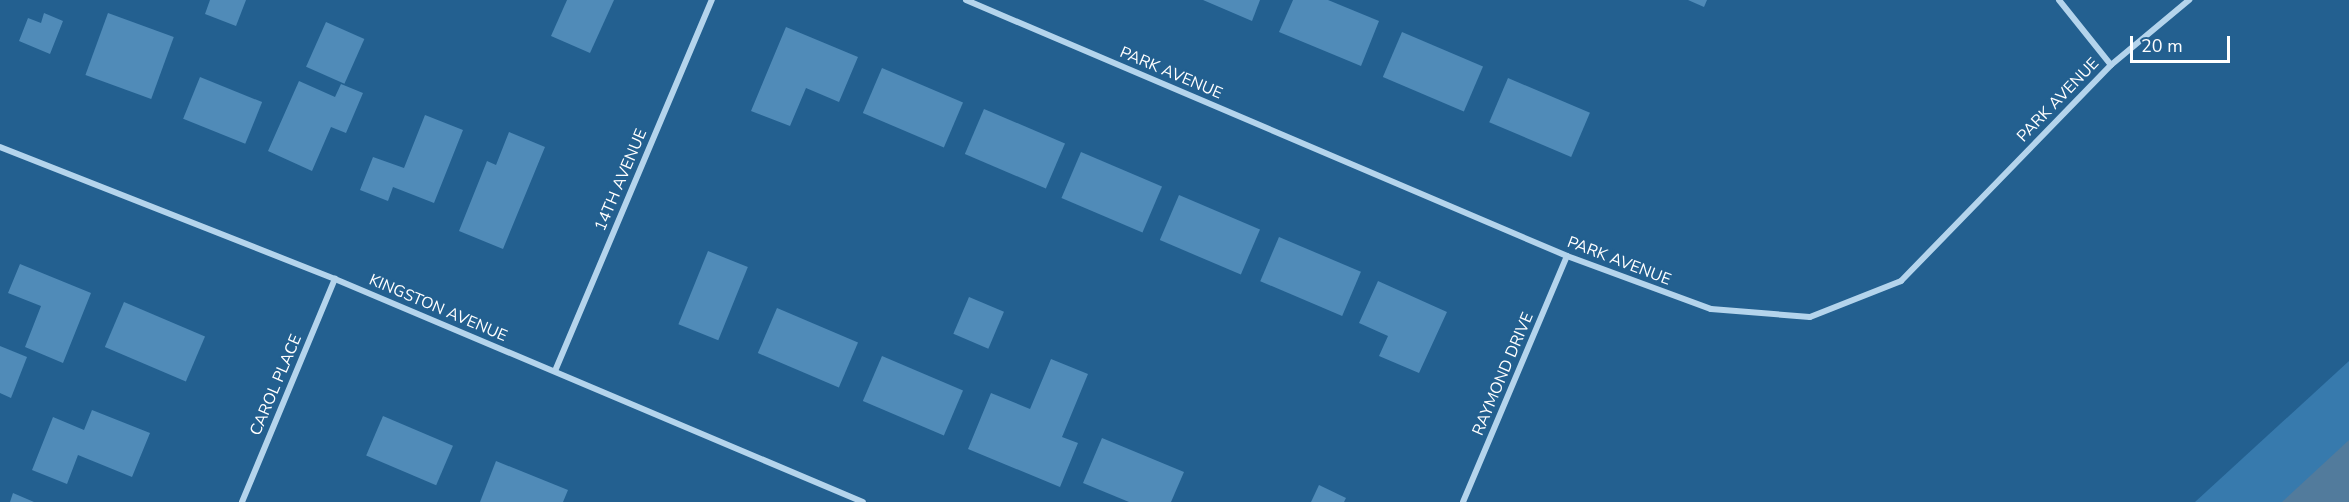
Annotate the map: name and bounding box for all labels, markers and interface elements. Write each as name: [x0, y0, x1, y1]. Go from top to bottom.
scale bar: [2133, 24, 2234, 62]
text: 20 m: [2141, 34, 2183, 58]
street label: PARK AVENUE: [1117, 43, 1225, 103]
street label: PARK AVENUE: [2013, 54, 2103, 146]
street label: 14TH AVENUE: [591, 126, 651, 234]
street label: PARK AVENUE: [1564, 232, 1674, 290]
street label: KINGSTON AVENUE: [366, 270, 510, 346]
street label: RAYMOND DRIVE: [1468, 310, 1538, 438]
street label: CAROL PLACE: [246, 332, 306, 438]

